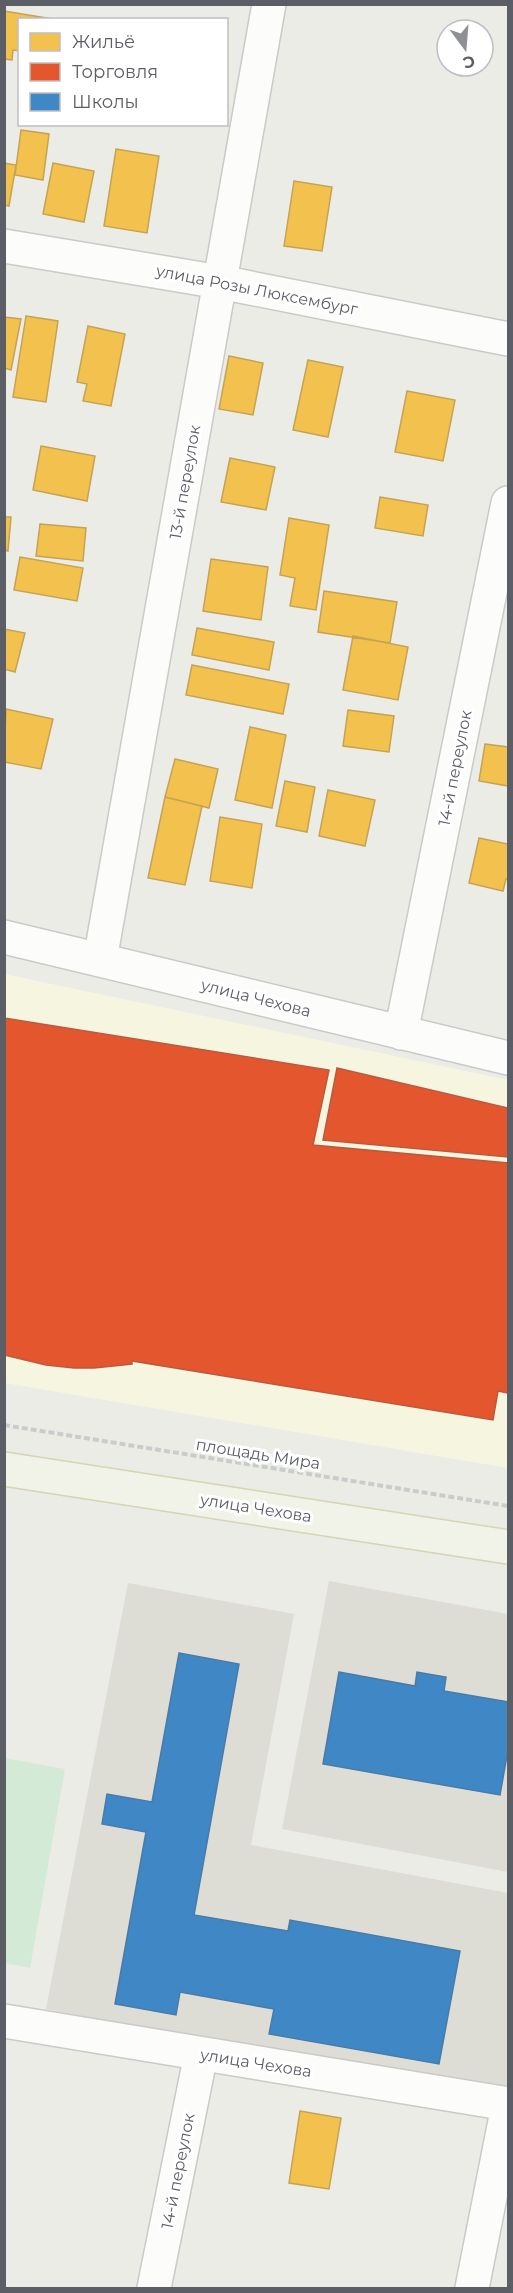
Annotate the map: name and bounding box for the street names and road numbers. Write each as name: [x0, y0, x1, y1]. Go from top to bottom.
street label: улица Розы Люксембург: [153, 261, 360, 319]
street label: 13-й переулок: [166, 423, 205, 541]
street label: 14-й переулок: [434, 708, 476, 827]
street label: улица Чехова: [198, 975, 313, 1021]
street label: площадь Мира: [195, 1435, 321, 1473]
street label: улица Чехова: [198, 1490, 313, 1526]
street label: улица Чехова: [198, 2045, 313, 2081]
street label: 14-й переулок: [157, 2111, 199, 2230]

